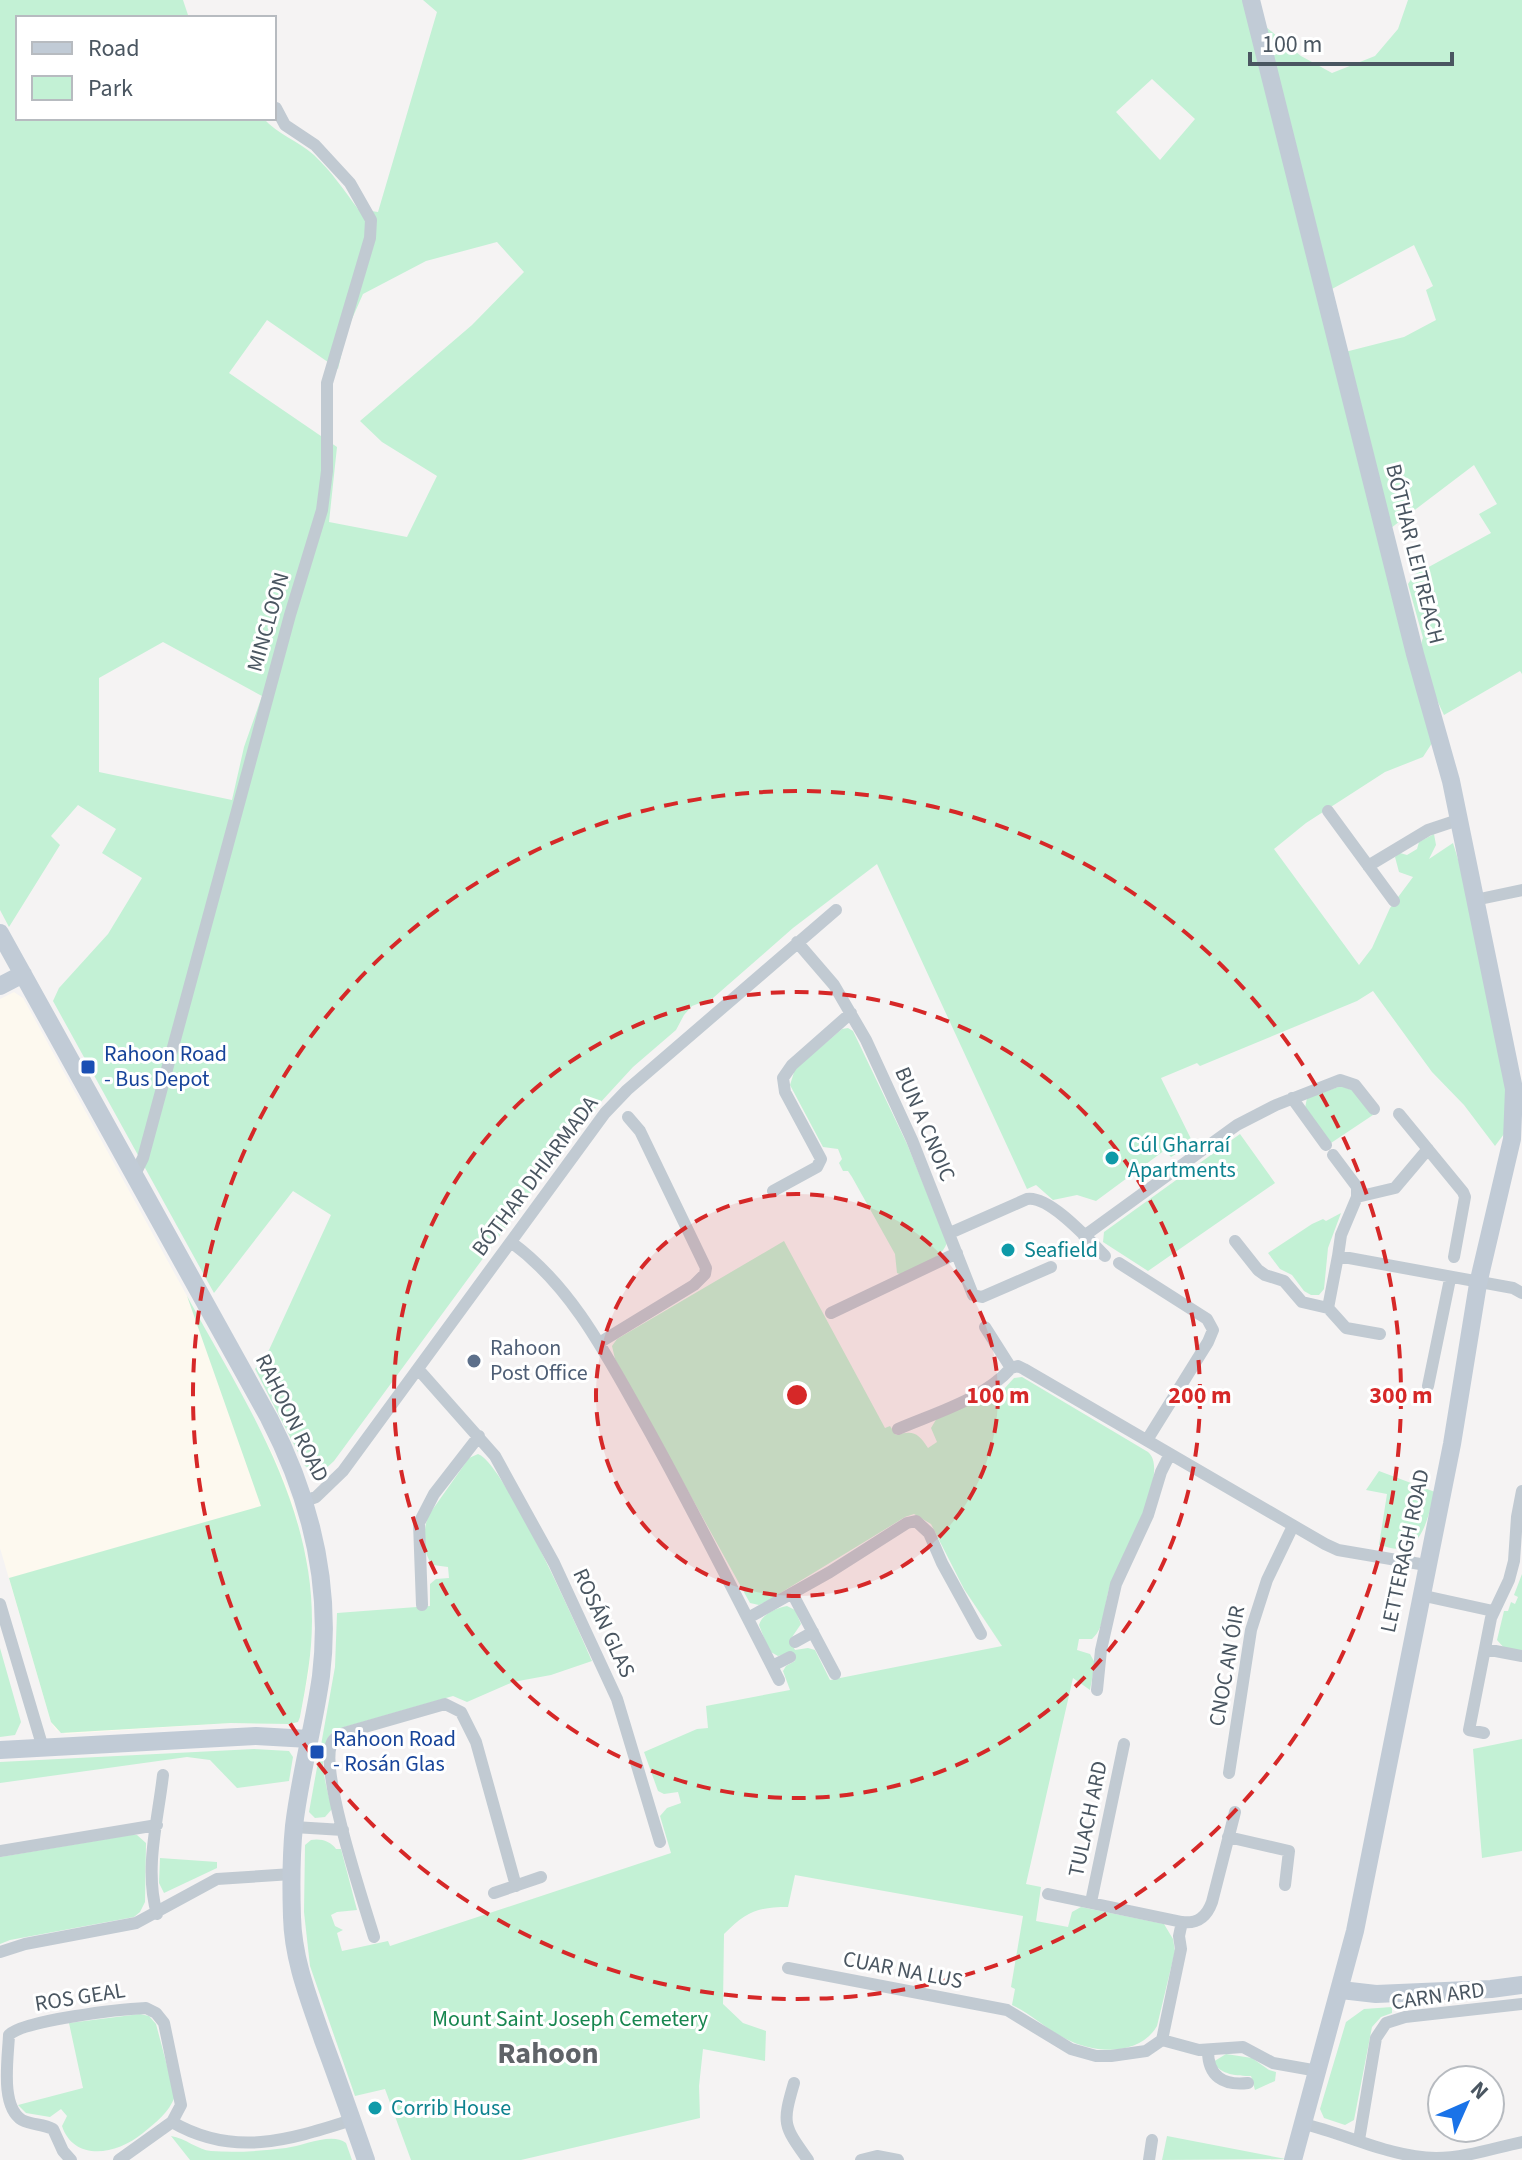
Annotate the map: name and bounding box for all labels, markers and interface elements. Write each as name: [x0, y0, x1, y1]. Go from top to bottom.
legend: [16, 16, 276, 120]
scale bar: [1250, 16, 1452, 66]
text: 100 m: [1262, 27, 1322, 62]
text: Road: [88, 31, 140, 66]
text: Park: [88, 71, 133, 106]
street label: BÓTHAR LEITREACH: [1377, 461, 1453, 647]
street label: MINCLOON: [239, 568, 297, 676]
place label: Rahoon Road - Bus Depot: [104, 1038, 227, 1095]
marker: Rahoon Road - Bus Depot: [79, 1058, 97, 1076]
street label: BUN A CNOIC: [886, 1062, 964, 1186]
street label: BÓTHAR DHIARMADA: [464, 1089, 606, 1263]
place label: Cúl Gharraí Apartments: [1128, 1129, 1236, 1186]
marker: Cúl Gharraí Apartments: [1103, 1149, 1121, 1167]
place label: Seafield: [1024, 1234, 1098, 1266]
marker: Seafield: [999, 1241, 1017, 1259]
place label: Rahoon Post Office: [490, 1332, 588, 1389]
street label: RAHOON ROAD: [247, 1349, 337, 1487]
marker: Rahoon Post Office: [465, 1352, 483, 1370]
text: 100 m: [966, 1378, 1030, 1413]
text: 200 m: [1168, 1378, 1232, 1413]
text: 300 m: [1369, 1378, 1433, 1413]
centre of rings: [783, 1381, 811, 1409]
street label: LETTERAGH ROAD: [1372, 1466, 1438, 1636]
street label: ROSÁN GLAS: [565, 1563, 643, 1683]
street label: CNOC AN ÓIR: [1201, 1603, 1253, 1729]
place label: Rahoon Road - Rosán Glas: [333, 1723, 456, 1780]
marker: Rahoon Road - Rosán Glas: [308, 1743, 326, 1761]
street label: TULACH ARD: [1060, 1758, 1116, 1880]
street label: CUAR NA LUS: [840, 1943, 966, 1997]
street label: ROS GEAL: [33, 1974, 128, 2020]
street label: CARN ARD: [1389, 1974, 1487, 2018]
park label: Mount Saint Joseph Cemetery: [432, 2003, 709, 2035]
district label: Rahoon: [497, 2032, 599, 2075]
north arrow: [1426, 2064, 1506, 2144]
text: N: [1463, 2074, 1496, 2107]
place label: Corrib House: [391, 2092, 511, 2124]
marker: Corrib House: [366, 2099, 384, 2117]

